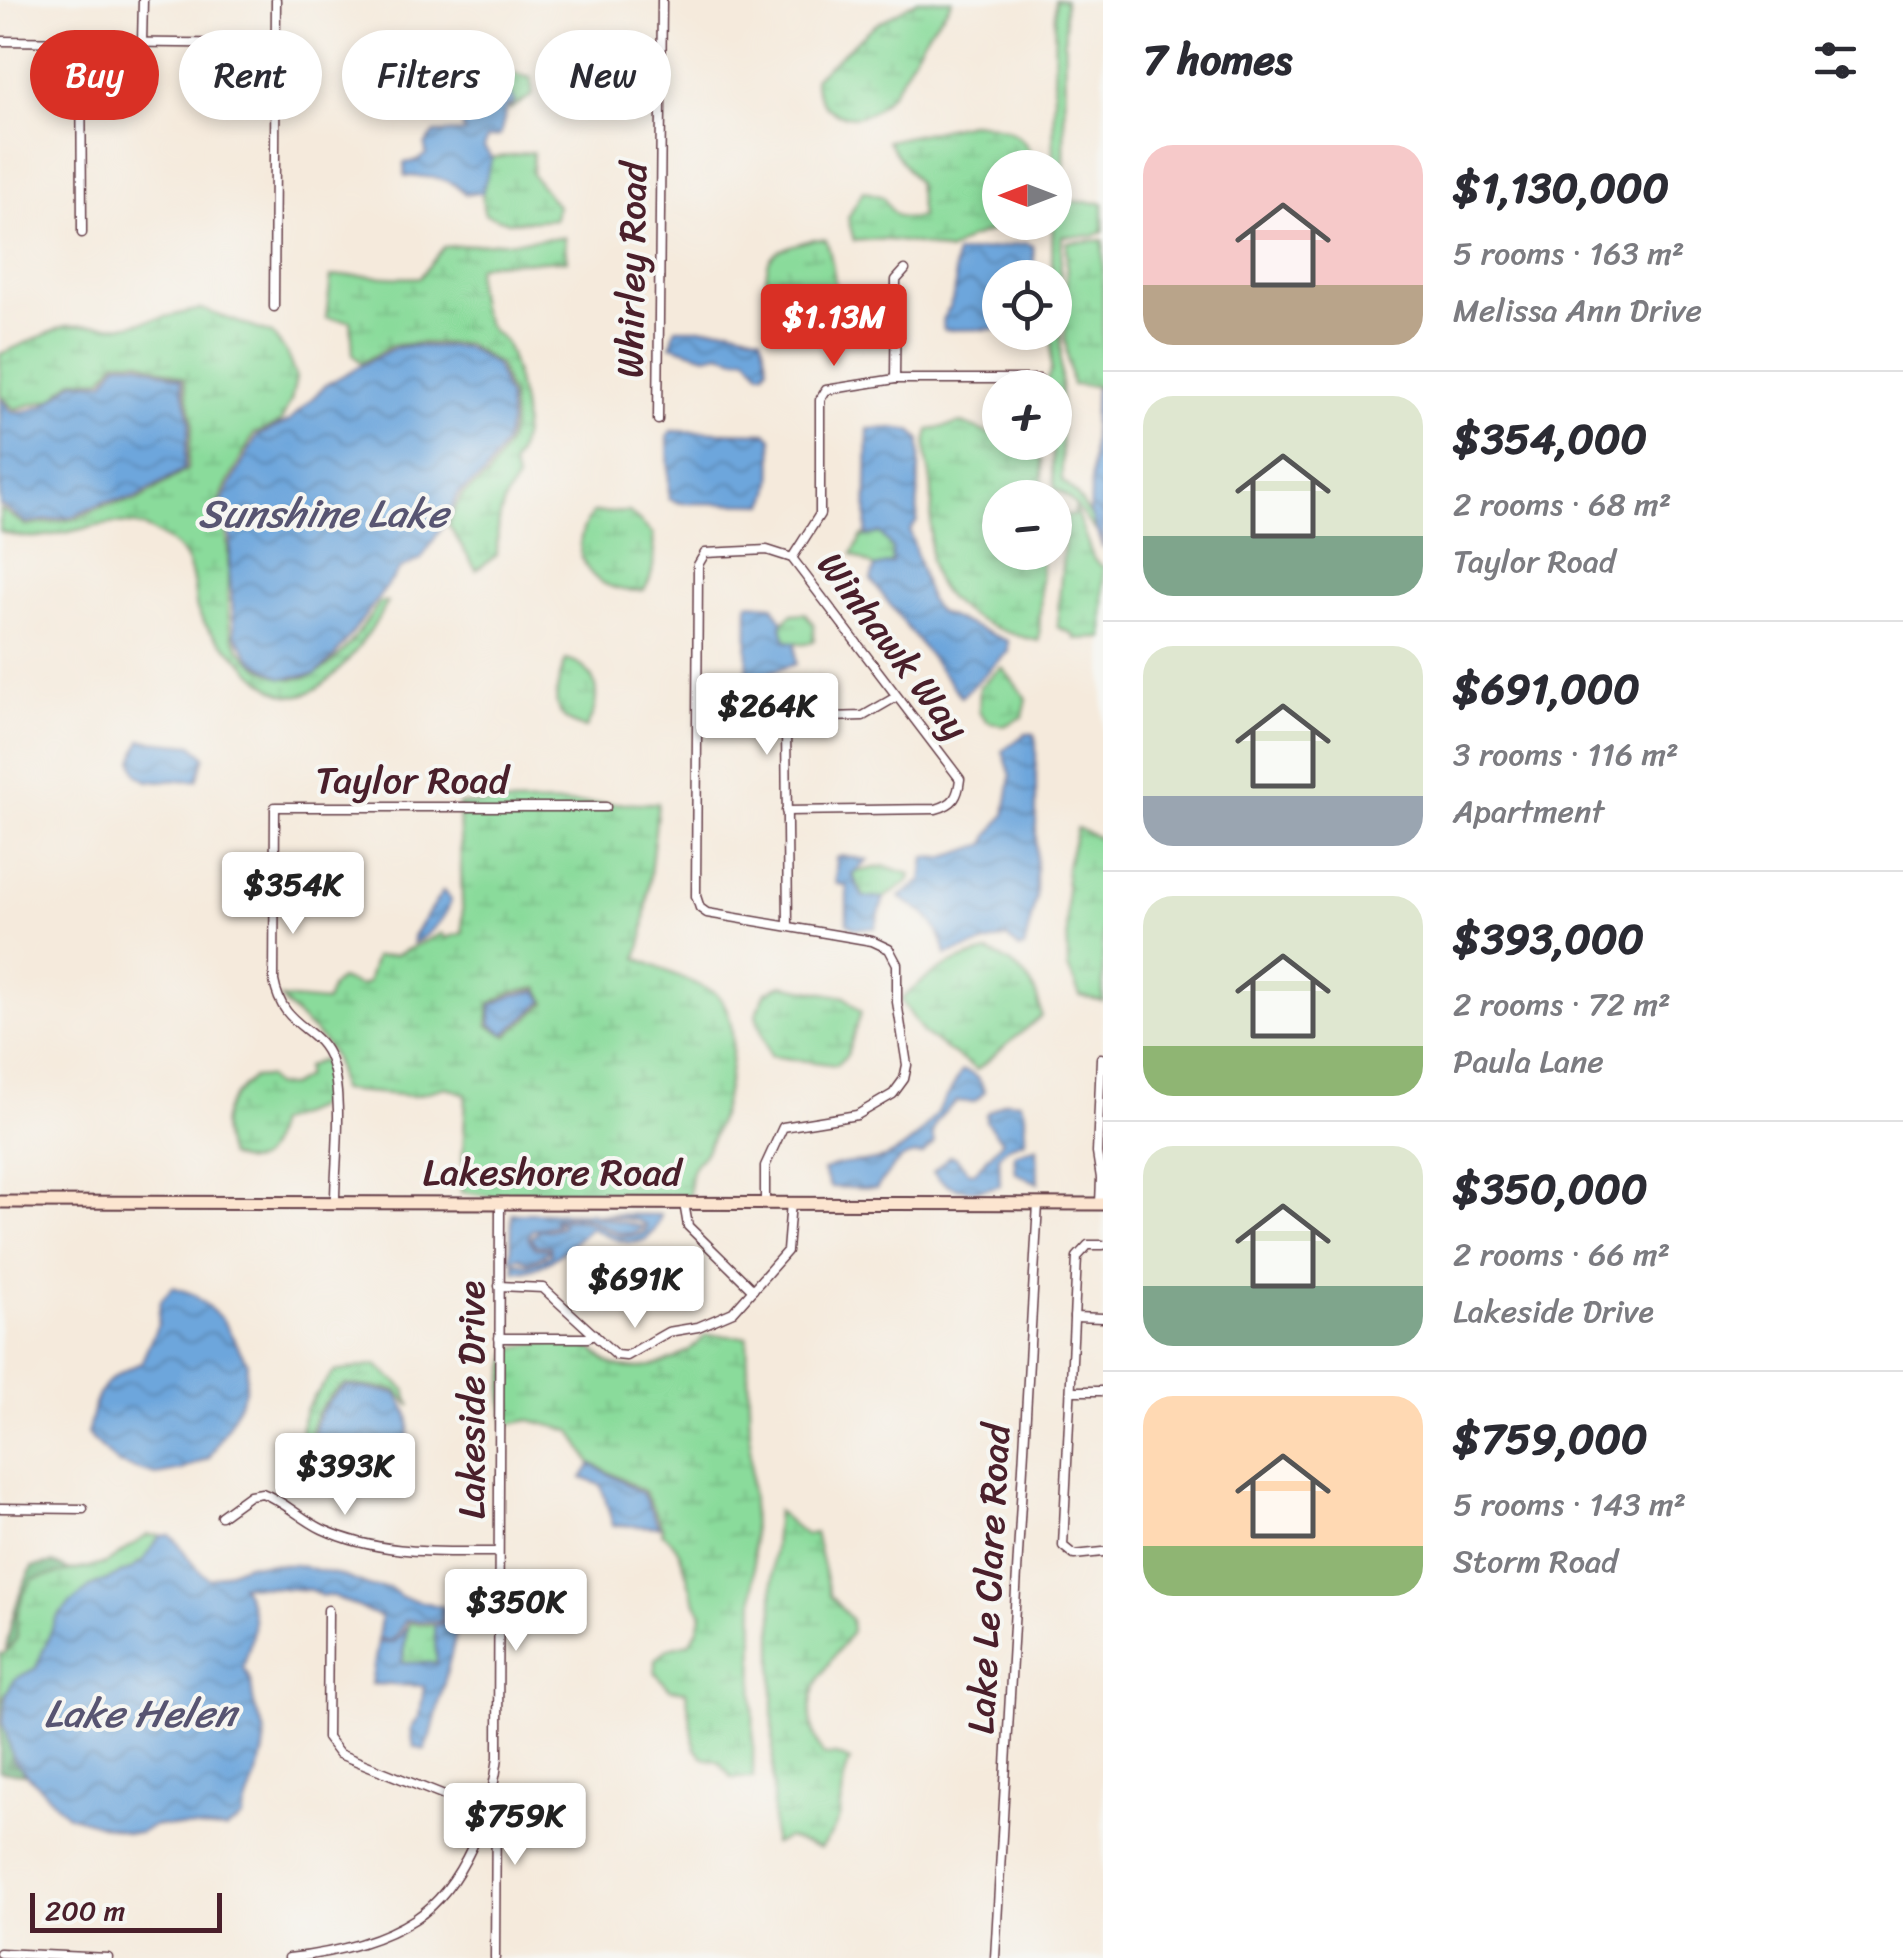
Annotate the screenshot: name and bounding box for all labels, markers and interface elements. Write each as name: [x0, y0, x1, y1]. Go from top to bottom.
text: 7 homes: [1143, 23, 1292, 97]
chip: Buy: [30, 30, 159, 120]
chip: Rent: [179, 30, 322, 120]
chip: Filters: [342, 30, 515, 120]
chip: New: [535, 30, 671, 120]
icon: filters: [1808, 33, 1863, 88]
north arrow: [982, 150, 1072, 240]
map controls: [982, 150, 1072, 570]
text: $1,130,000: [1453, 151, 1669, 225]
street label: Whirley Road: [597, 159, 667, 379]
icon: home: [1223, 185, 1343, 305]
text: 5 rooms · 163 m²: [1453, 225, 1684, 282]
button: locate: [982, 260, 1072, 350]
text: Melissa Ann Drive: [1453, 282, 1702, 339]
pin: $1.13M: [753, 284, 915, 369]
text: $1.13M: [783, 288, 885, 345]
button: +: [982, 370, 1072, 460]
text: $354,000: [1453, 402, 1647, 476]
icon: home: [1223, 436, 1343, 556]
text: 2 rooms · 68 m²: [1453, 476, 1671, 533]
water label: Sunshine Lake: [198, 478, 451, 549]
button: −: [982, 480, 1072, 570]
text: Taylor Road: [1453, 533, 1616, 590]
street label: Winhawk Way: [799, 537, 987, 756]
text: $691,000: [1453, 652, 1640, 726]
pin: $264K: [697, 673, 837, 758]
text: $264K: [718, 677, 816, 734]
icon: home: [1223, 686, 1343, 806]
text: 3 rooms · 116 m²: [1453, 726, 1679, 783]
street label: Taylor Road: [315, 747, 512, 814]
text: Apartment: [1453, 783, 1604, 840]
pin: $354K: [223, 852, 363, 937]
text: $354K: [244, 856, 342, 913]
text: $393,000: [1453, 902, 1644, 976]
icon: home: [1223, 936, 1343, 1056]
text: 2 rooms · 72 m²: [1453, 976, 1671, 1033]
text: Paula Lane: [1453, 1033, 1604, 1090]
street label: Lakeshore Road: [422, 1139, 683, 1206]
text: $350,000: [1453, 1152, 1647, 1226]
icon: home: [1223, 1186, 1343, 1306]
text: 2 rooms · 66 m²: [1453, 1226, 1670, 1283]
pin: $691K: [565, 1246, 705, 1331]
text: $691K: [589, 1250, 681, 1307]
street label: Lakeside Drive: [438, 1281, 505, 1519]
text: Lakeside Drive: [1453, 1283, 1654, 1340]
text: $759,000: [1453, 1402, 1648, 1476]
street label: Lake Le Clare Road: [947, 1419, 1031, 1736]
pin: $393K: [275, 1433, 415, 1518]
icon: home: [1223, 1436, 1343, 1556]
text: $393K: [297, 1437, 393, 1494]
text: 5 rooms · 143 m²: [1453, 1476, 1686, 1533]
text: Storm Road: [1453, 1533, 1618, 1590]
pin: $350K: [446, 1569, 586, 1654]
text: $350K: [467, 1573, 565, 1630]
water label: Lake Helen: [44, 1678, 240, 1749]
pin: $759K: [445, 1783, 585, 1868]
text: $759K: [466, 1787, 564, 1844]
text: 200 m: [45, 1886, 125, 1935]
scale bar: [30, 1888, 222, 1932]

